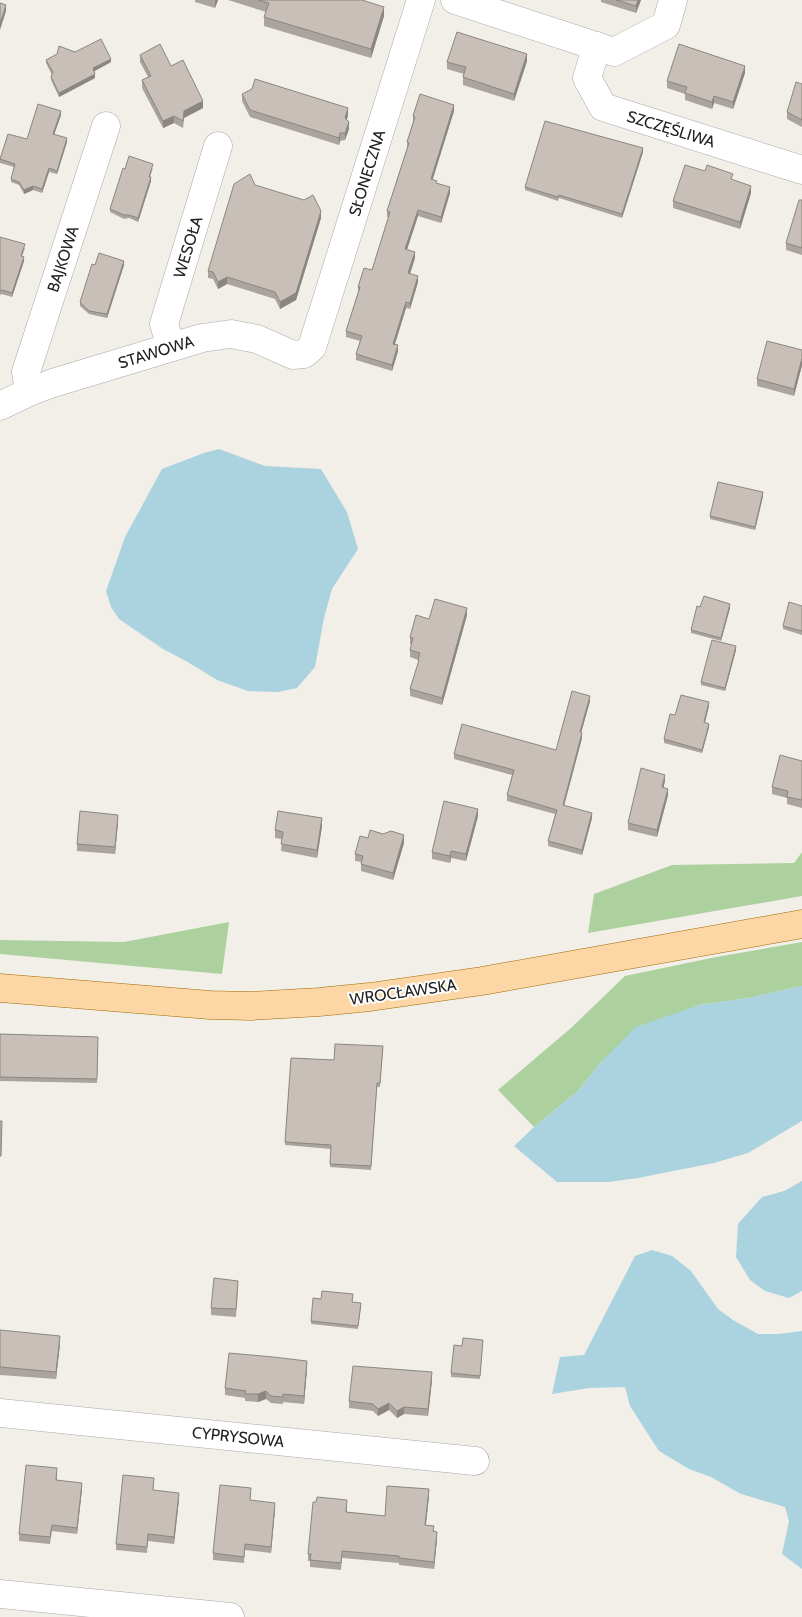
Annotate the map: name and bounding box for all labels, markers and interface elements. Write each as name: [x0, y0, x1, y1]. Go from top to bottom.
street label: SZCZĘŚLIWA: [625, 107, 718, 151]
street label: SŁONECZNA: [345, 127, 389, 219]
street label: WESOŁA: [170, 214, 206, 280]
street label: BAJKOWA: [43, 223, 83, 295]
street label: STAWOWA: [116, 331, 196, 372]
street label: WROCŁAWSKA: [348, 975, 458, 1009]
street label: CYPRYSOWA: [191, 1423, 285, 1451]

